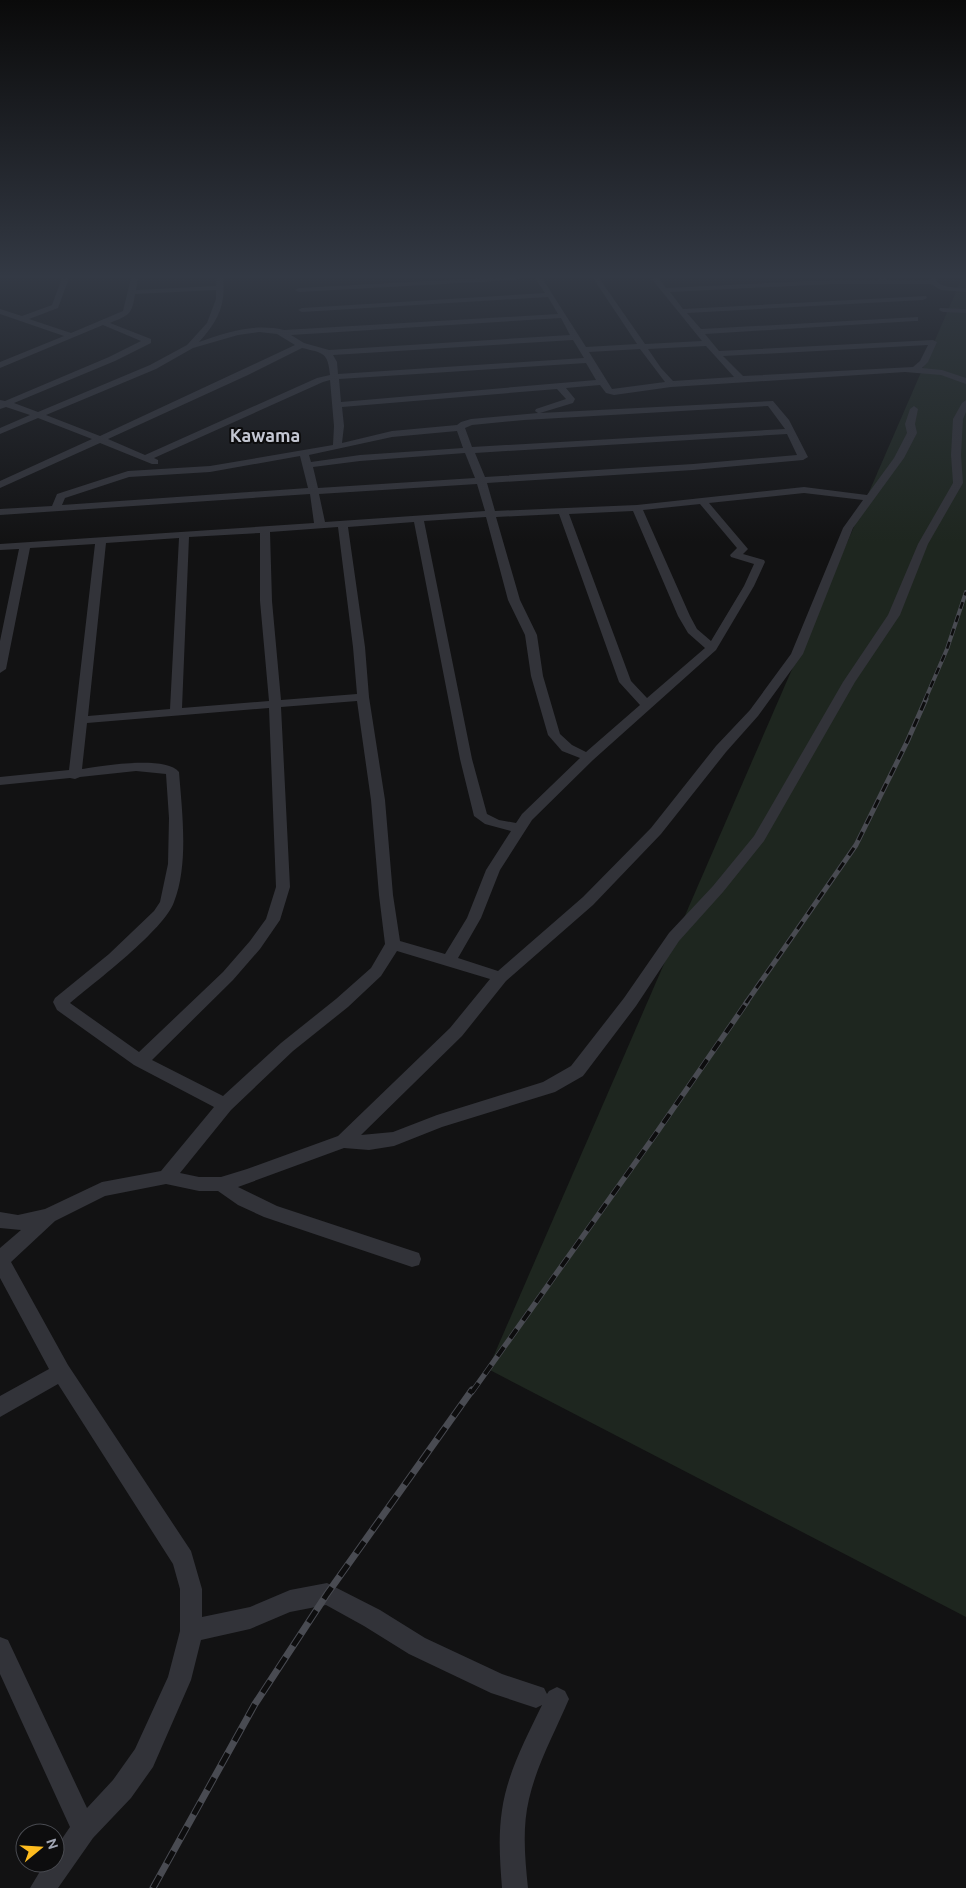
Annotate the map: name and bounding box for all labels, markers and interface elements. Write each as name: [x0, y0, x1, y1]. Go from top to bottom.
district label: Kawama: [230, 425, 300, 445]
north arrow: [15, 1823, 65, 1873]
text: N: [43, 1837, 62, 1851]

